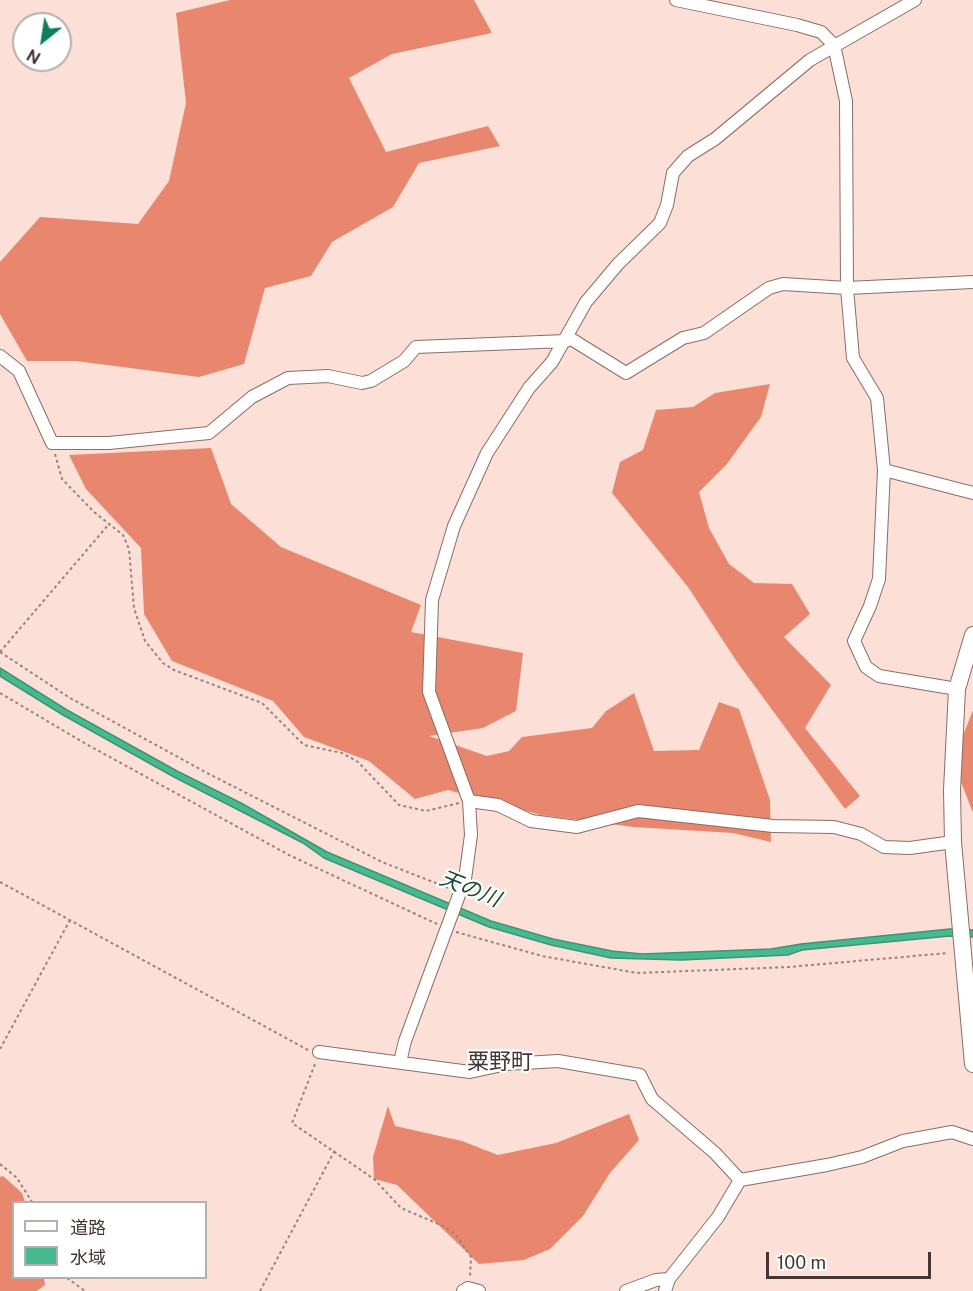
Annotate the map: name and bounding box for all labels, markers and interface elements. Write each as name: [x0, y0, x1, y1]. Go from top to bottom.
north arrow: [12, 12, 72, 72]
text: N: [24, 45, 44, 68]
water label: 天の川: [436, 866, 504, 912]
district label: 粟野町: [467, 1049, 533, 1075]
legend: [12, 1201, 207, 1279]
text: 道路: [70, 1217, 106, 1238]
scale bar: [769, 1240, 934, 1278]
text: 水域: [70, 1247, 106, 1268]
text: 100 m: [777, 1252, 826, 1273]

